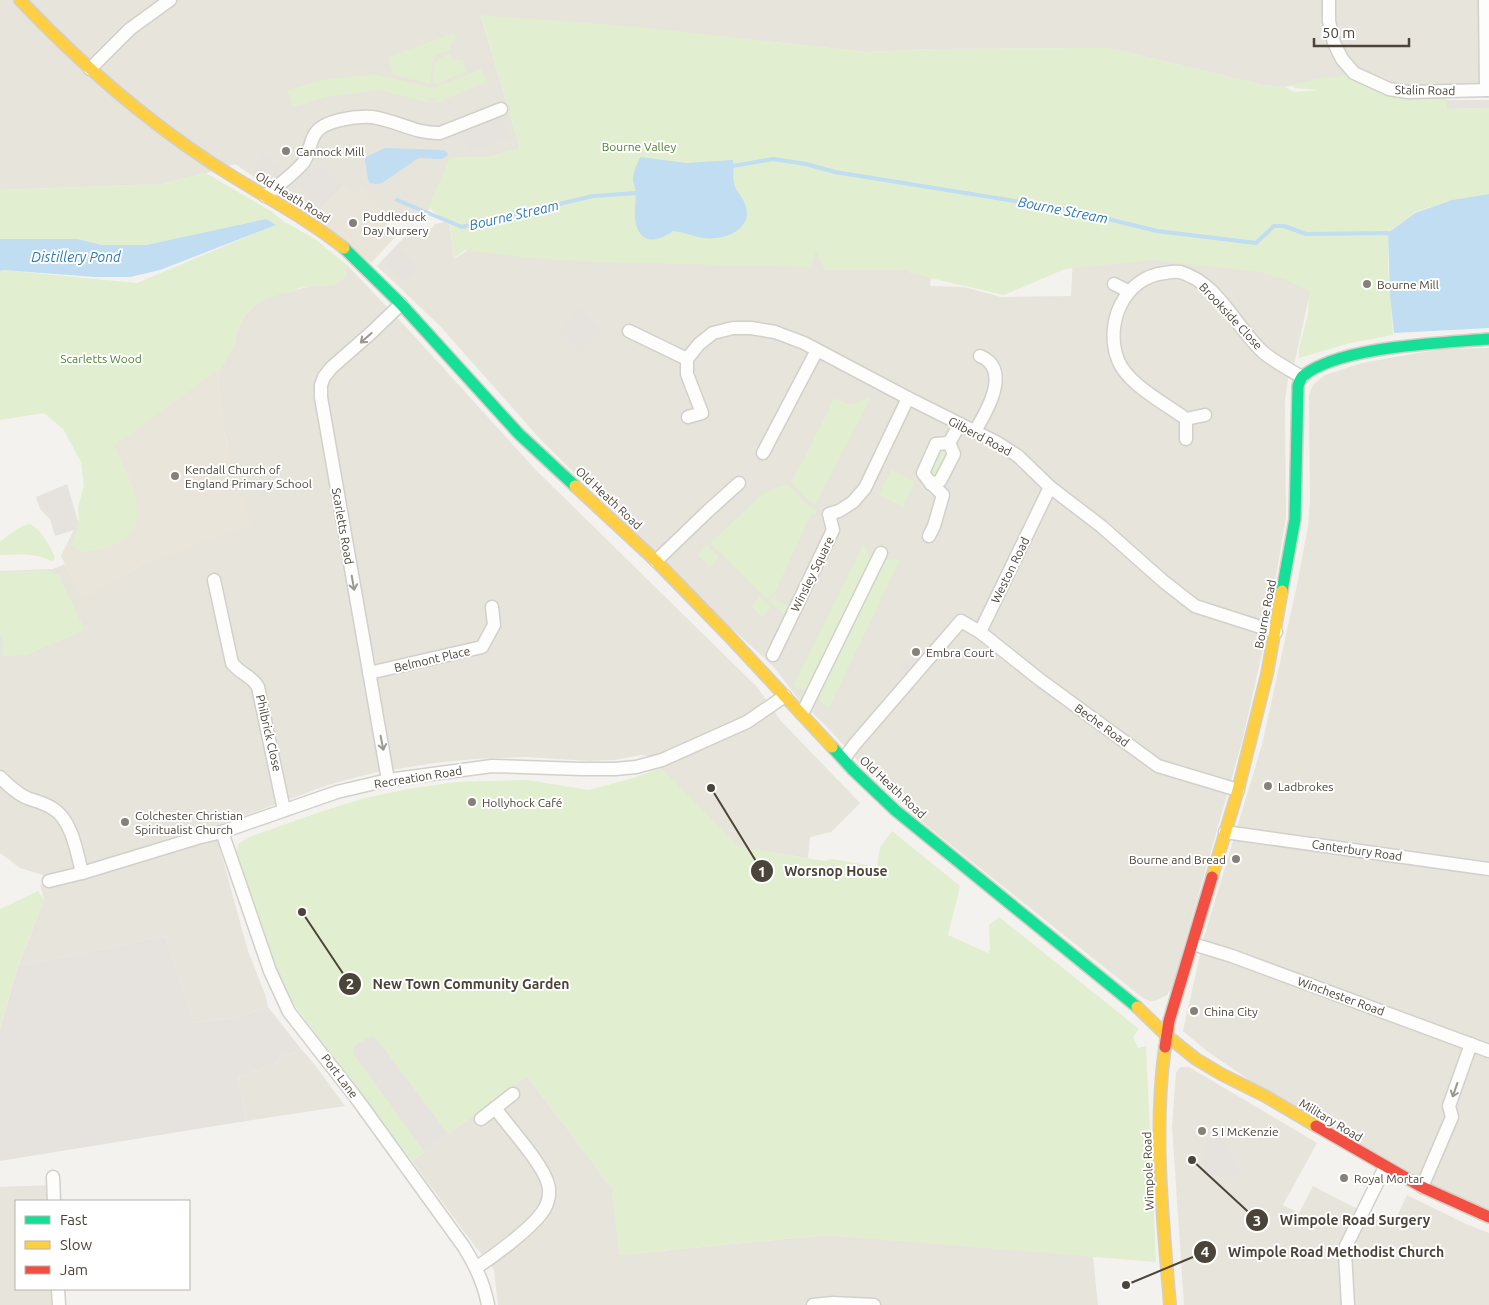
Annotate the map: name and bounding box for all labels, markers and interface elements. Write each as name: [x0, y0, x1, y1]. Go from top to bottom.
scale bar: [1314, 15, 1409, 47]
text: 50 m: [1322, 24, 1355, 41]
street label: Stalin Road: [1395, 83, 1455, 97]
park label: Bourne Valley: [602, 140, 676, 153]
marker: Cannock Mill: [280, 145, 292, 157]
place label: Cannock Mill: [296, 145, 364, 158]
street label: Old Heath Road: [253, 169, 333, 225]
water label: Bourne Stream: [1017, 193, 1109, 227]
water label: Bourne Stream: [468, 197, 560, 233]
place label: Puddleduck Day Nursery: [363, 210, 429, 237]
marker: Puddleduck Day Nursery: [347, 217, 359, 229]
water label: Distillery Pond: [31, 249, 122, 265]
marker: Bourne Mill: [1361, 278, 1373, 290]
place label: Bourne Mill: [1377, 278, 1439, 291]
street label: Brookside Close: [1197, 280, 1265, 352]
one-way arrow: [360, 332, 373, 343]
park label: Scarletts Wood: [60, 352, 142, 365]
street label: Gilberd Road: [946, 414, 1014, 458]
place label: Kendall Church of England Primary School: [185, 463, 312, 490]
street label: Old Heath Road: [573, 464, 645, 532]
marker: Kendall Church of England Primary School: [169, 470, 181, 482]
street label: Scarletts Road: [330, 487, 356, 565]
street label: Winsley Square: [788, 534, 836, 614]
street label: Weston Road: [988, 535, 1032, 605]
one-way arrow: [349, 575, 359, 591]
street label: Bourne Road: [1252, 578, 1278, 650]
street label: Belmont Place: [393, 644, 471, 674]
marker: Embra Court: [910, 646, 922, 658]
place label: Embra Court: [926, 646, 994, 659]
street label: Philbrick Close: [254, 693, 284, 773]
street label: Beche Road: [1072, 701, 1132, 749]
one-way arrow: [378, 735, 388, 751]
street label: Old Heath Road: [857, 753, 929, 821]
street label: Recreation Road: [373, 764, 463, 790]
marker: Ladbrokes: [1262, 780, 1274, 792]
place label: Ladbrokes: [1278, 780, 1334, 793]
marker: Hollyhock Café: [466, 796, 478, 808]
place label: Hollyhock Café: [482, 796, 562, 809]
place label: Colchester Christian Spiritualist Church: [135, 809, 243, 836]
marker: Colchester Christian Spiritualist Church: [119, 816, 131, 828]
street label: Canterbury Road: [1311, 837, 1403, 863]
place label: Bourne and Bread: [1129, 853, 1226, 866]
marker: Bourne and Bread: [1230, 853, 1242, 865]
callout: Worsnop House: [749, 857, 898, 886]
text: 1: [758, 863, 766, 880]
text: Worsnop House: [784, 863, 888, 879]
callout: New Town Community Garden: [338, 970, 580, 999]
street label: Winchester Road: [1296, 974, 1386, 1018]
text: 2: [346, 975, 354, 992]
text: New Town Community Garden: [372, 976, 570, 992]
marker: China City: [1188, 1005, 1200, 1017]
place label: China City: [1204, 1005, 1258, 1018]
street label: Port Lane: [319, 1051, 361, 1101]
one-way arrow: [1450, 1082, 1459, 1097]
street label: Military Road: [1297, 1096, 1365, 1144]
marker: S I McKenzie: [1196, 1125, 1208, 1137]
place label: S I McKenzie: [1212, 1125, 1279, 1138]
street label: Wimpole Road: [1140, 1131, 1156, 1211]
marker: Royal Mortar: [1338, 1172, 1350, 1184]
place label: Royal Mortar: [1354, 1172, 1424, 1185]
legend: [15, 1200, 190, 1290]
callout: Wimpole Road Surgery: [1244, 1206, 1440, 1235]
text: Fast: [60, 1211, 88, 1228]
text: 3: [1253, 1212, 1261, 1229]
text: Wimpole Road Surgery: [1280, 1212, 1431, 1228]
text: Slow: [60, 1236, 93, 1253]
callout: Wimpole Road Methodist Church: [1192, 1237, 1454, 1266]
text: 4: [1201, 1243, 1209, 1260]
text: Wimpole Road Methodist Church: [1228, 1244, 1444, 1260]
text: Jam: [60, 1261, 88, 1278]

